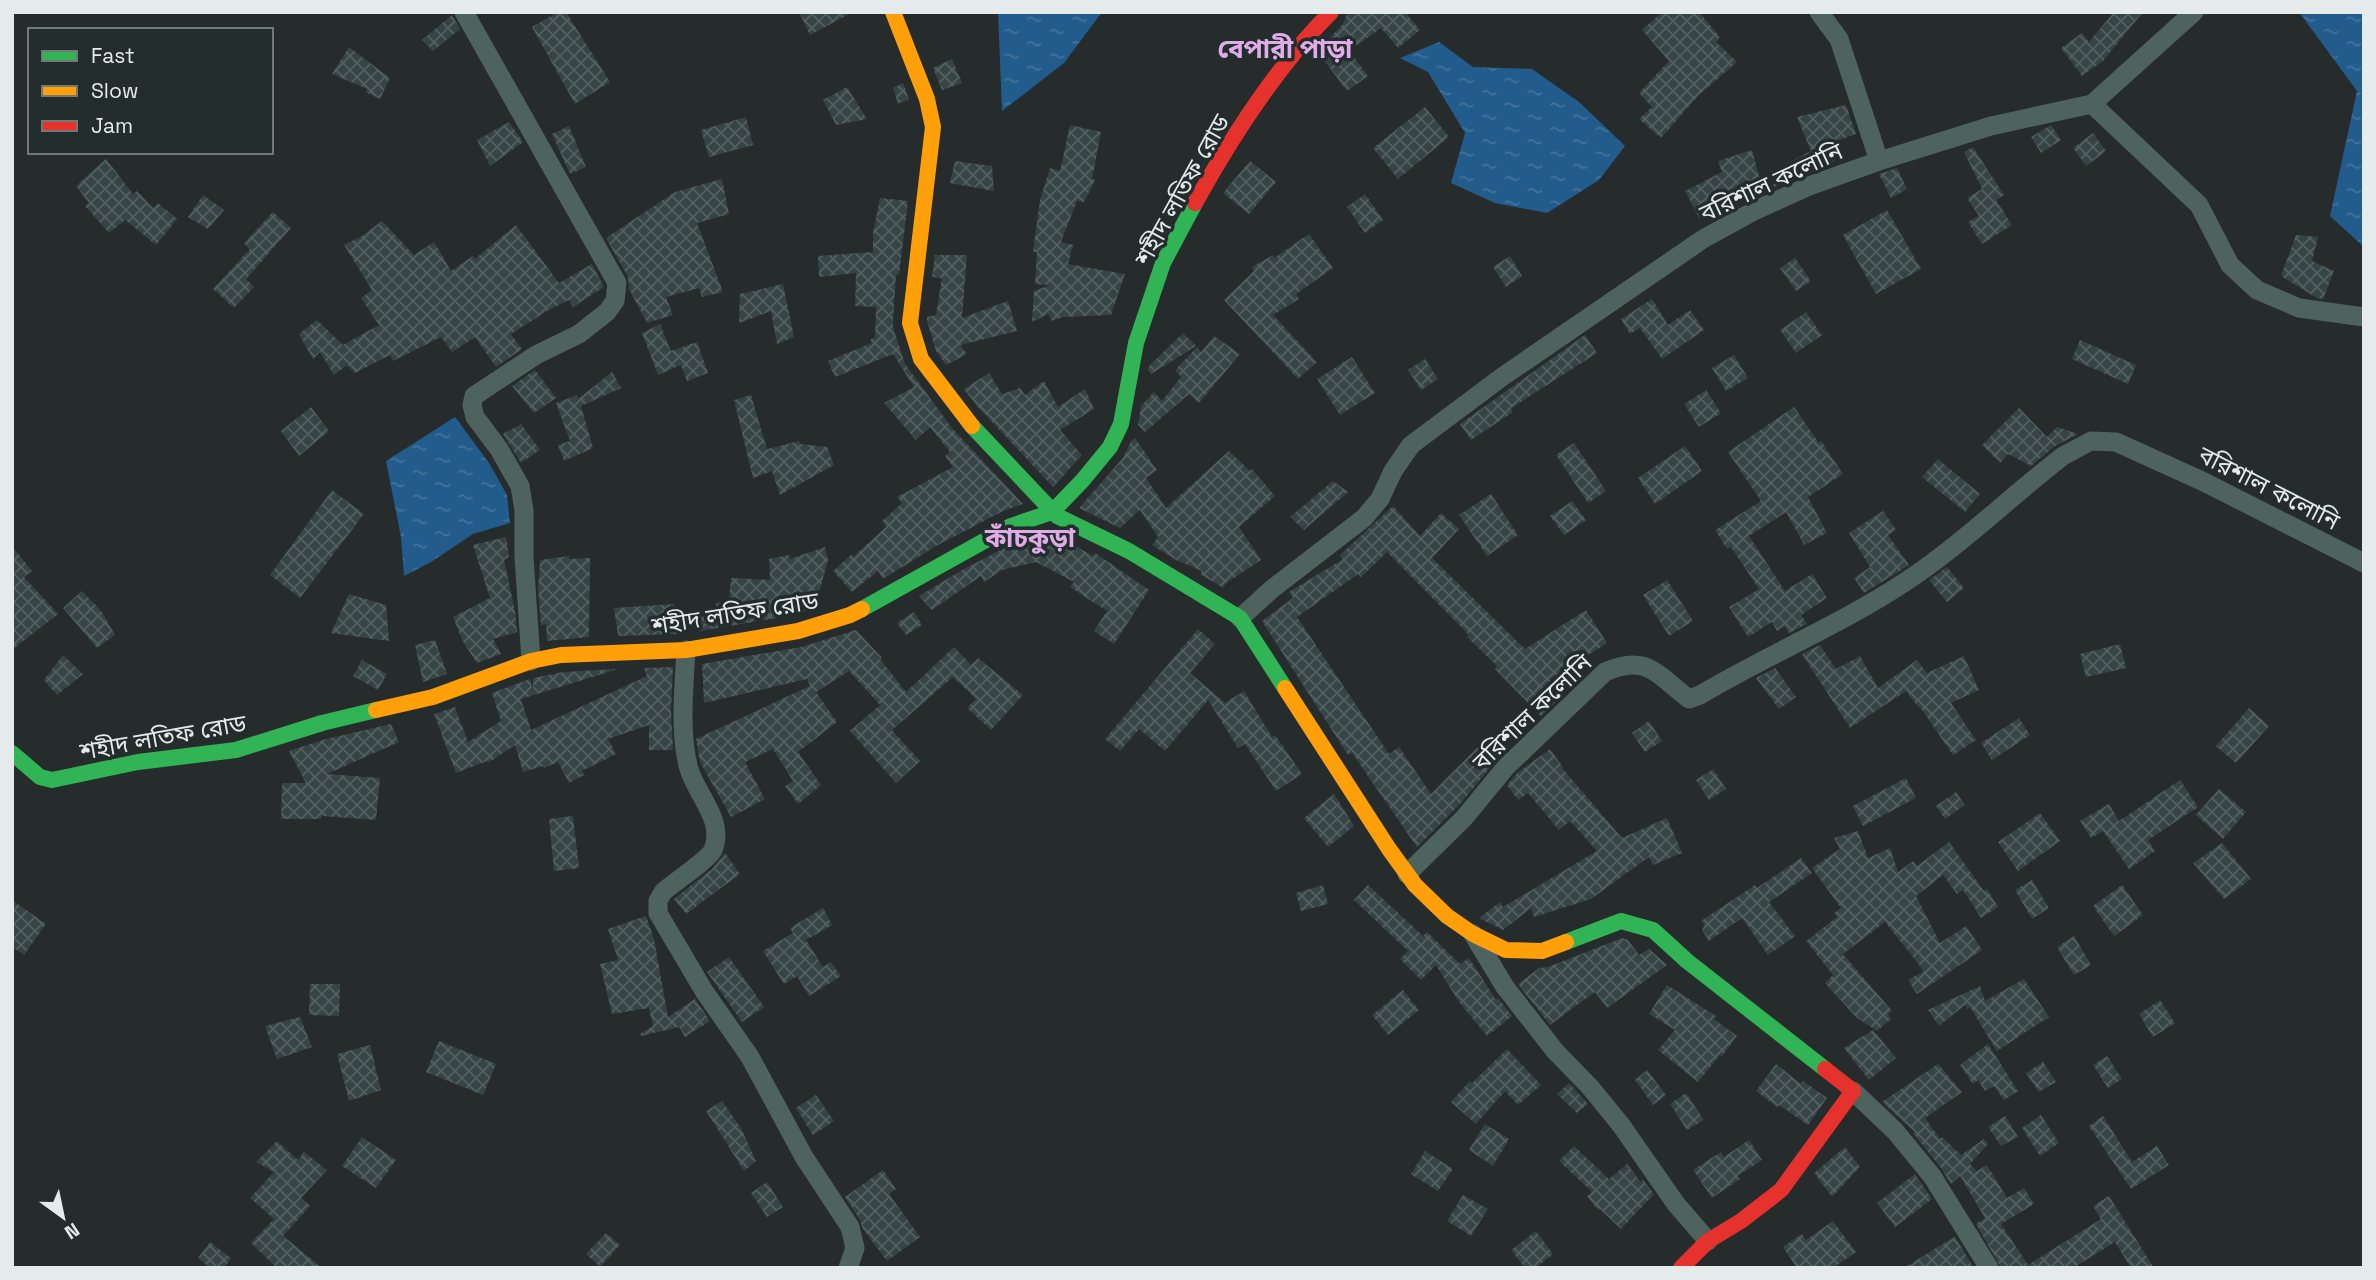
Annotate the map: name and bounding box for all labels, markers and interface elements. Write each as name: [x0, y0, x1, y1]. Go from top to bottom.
legend: [28, 28, 273, 154]
district label: বেপারী পাড়া: [1218, 32, 1353, 66]
text: Fast: [91, 42, 135, 69]
text: Slow: [91, 77, 139, 104]
street label: শহীদ লতিফ রোড: [1127, 108, 1237, 272]
text: Jam: [91, 112, 133, 139]
street label: বরিশাল কলোনি: [1694, 135, 1848, 229]
street label: বরিশাল কলোনি: [2192, 439, 2345, 537]
district label: কাঁচকুড়া: [984, 521, 1076, 555]
street label: শহীদ লতিফ রোড: [648, 584, 822, 642]
street label: বরিশাল কলোনি: [1465, 647, 1599, 777]
street label: শহীদ লতিফ রোড: [76, 707, 250, 767]
north arrow: [28, 1182, 98, 1252]
text: N: [60, 1217, 84, 1245]

